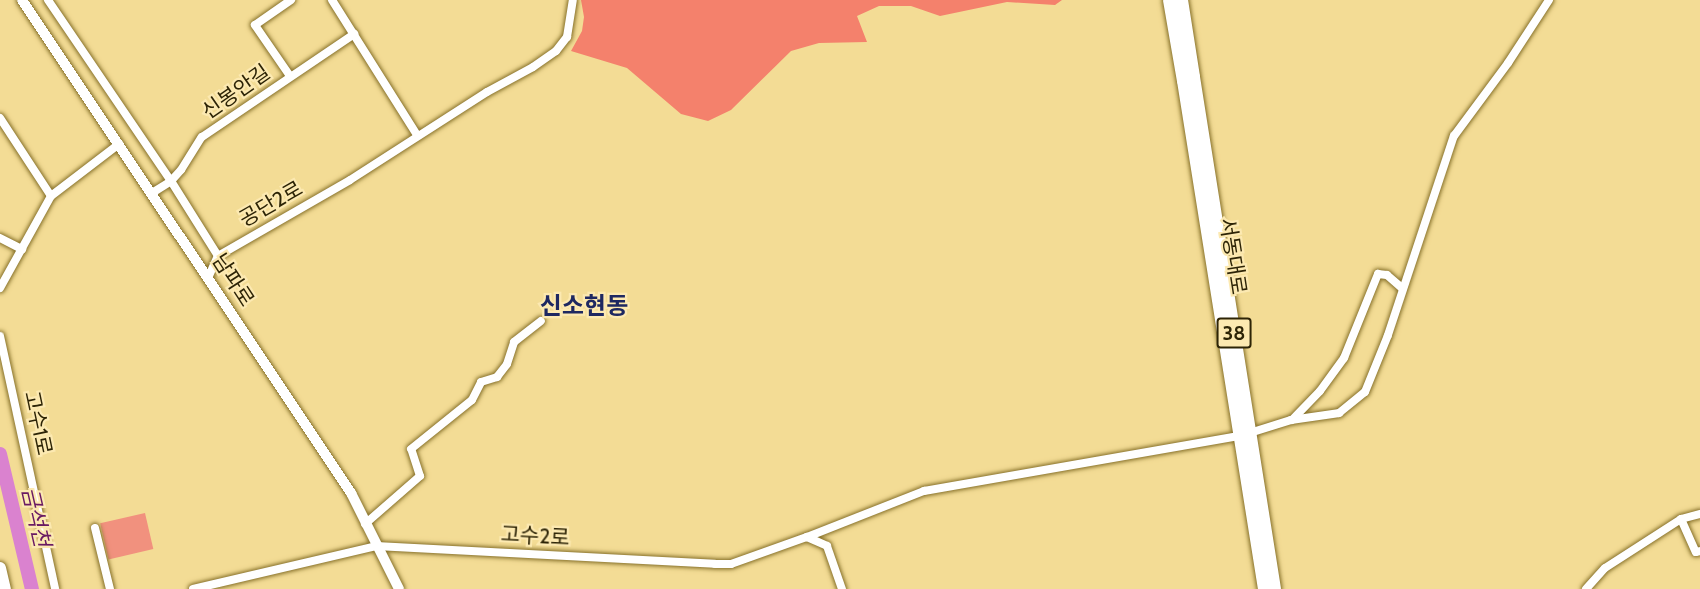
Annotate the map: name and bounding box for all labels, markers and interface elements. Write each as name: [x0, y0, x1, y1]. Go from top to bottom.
street label: 신봉안길: [197, 60, 275, 124]
street label: 공단2로: [235, 176, 307, 232]
street label: 서동대로: [1215, 216, 1251, 296]
street label: 남파로: [207, 249, 259, 311]
district label: 신소현동: [540, 292, 628, 320]
road number: 38: [1216, 316, 1252, 350]
street label: 고수1로: [19, 389, 57, 457]
water label: 금석천: [16, 484, 56, 550]
street label: 고수2로: [500, 522, 570, 550]

